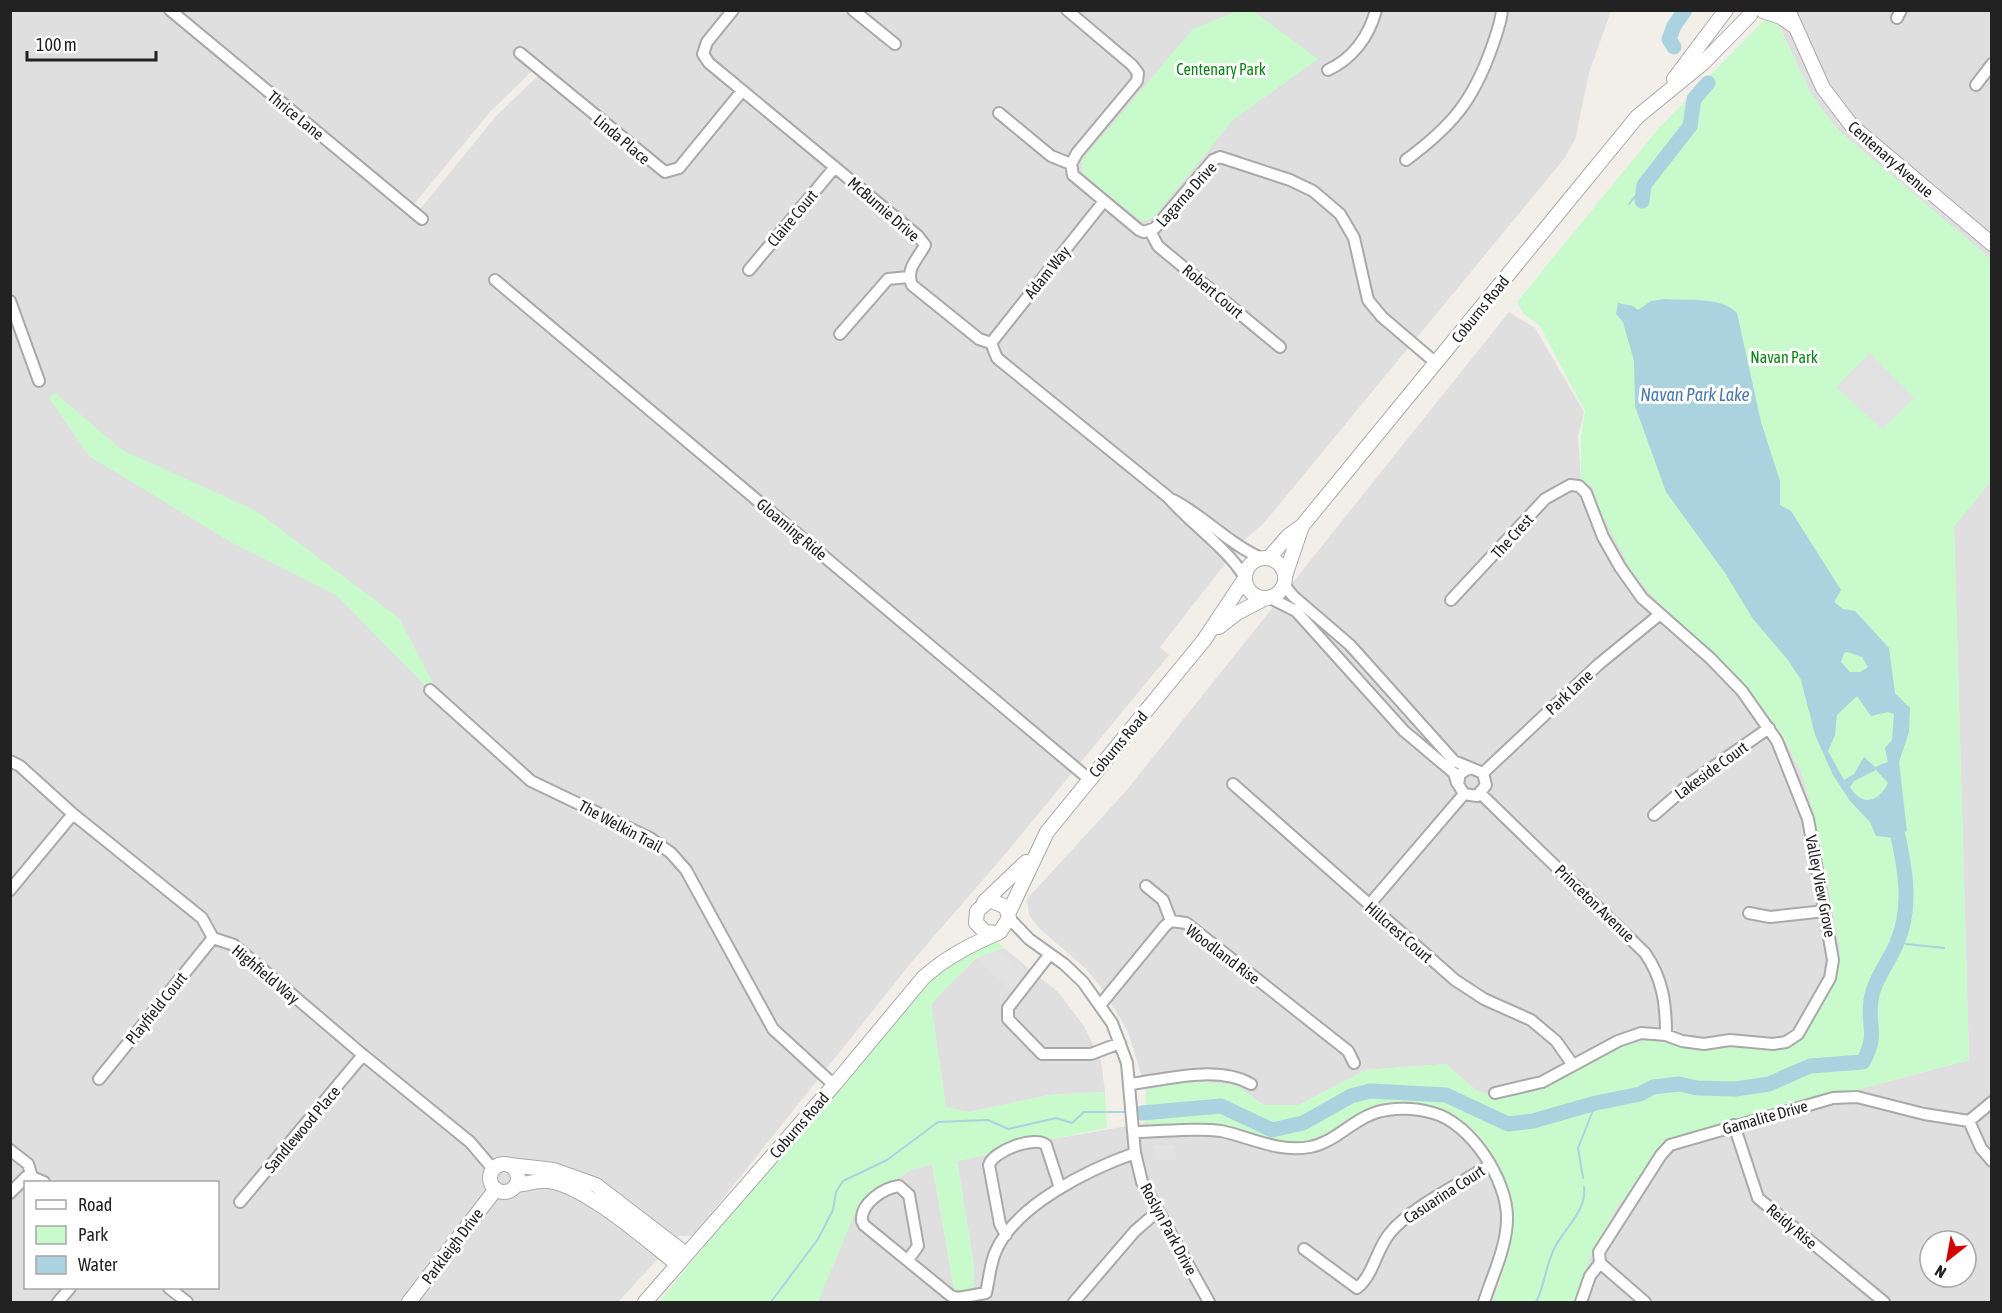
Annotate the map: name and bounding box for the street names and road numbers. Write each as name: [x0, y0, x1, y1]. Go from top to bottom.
street label: Thrice Lane: [264, 87, 328, 143]
street label: Linda Place: [590, 110, 654, 168]
street label: Centenary Avenue: [1844, 117, 1937, 202]
street label: Lagarna Drive: [1152, 158, 1220, 231]
street label: McBurnie Drive: [845, 173, 923, 245]
street label: Claire Court: [763, 186, 821, 250]
street label: Adam Way: [1021, 242, 1074, 302]
street label: Robert Court: [1179, 261, 1247, 322]
street label: Coburns Road: [1448, 272, 1512, 346]
street label: Gloaming Ride: [753, 494, 831, 564]
street label: The Crest: [1487, 510, 1537, 562]
street label: Park Lane: [1542, 666, 1596, 718]
street label: Coburns Road: [1085, 707, 1151, 781]
street label: Lakeside Court: [1671, 737, 1751, 802]
street label: The Welkin Trail: [576, 796, 667, 856]
street label: Valley View Grove: [1801, 833, 1840, 939]
street label: Princeton Avenue: [1552, 861, 1638, 945]
street label: Hillcrest Court: [1362, 898, 1437, 966]
street label: Woodland Rise: [1183, 920, 1263, 988]
street label: Highfield Way: [228, 941, 303, 1008]
street label: Playfield Court: [122, 968, 191, 1048]
street label: Sandlewood Place: [261, 1082, 343, 1176]
street label: Coburns Road: [766, 1089, 832, 1161]
street label: Gamalite Drive: [1720, 1096, 1810, 1138]
street label: Casuarina Court: [1400, 1161, 1488, 1227]
street label: Roslyn Park Drive: [1136, 1180, 1201, 1279]
street label: Reidy Rise: [1763, 1200, 1821, 1253]
street label: Parkleigh Drive: [418, 1205, 487, 1288]

